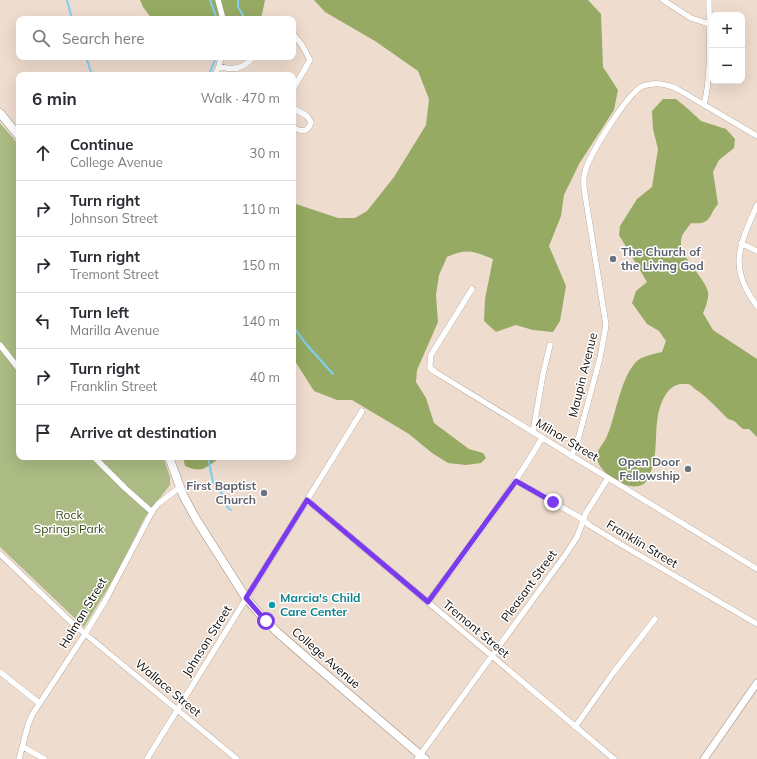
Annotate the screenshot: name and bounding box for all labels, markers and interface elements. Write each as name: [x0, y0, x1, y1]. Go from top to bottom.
map controls: [709, 12, 745, 84]
button: +: [709, 12, 745, 48]
search box: [16, 16, 296, 60]
icon: search: [30, 27, 52, 49]
text: Search here: [62, 29, 144, 48]
button: −: [709, 48, 745, 84]
text: 6 min: [32, 88, 77, 109]
text: Walk · 470 m: [201, 90, 280, 106]
text: Continue: [70, 135, 133, 154]
icon: ahead: [32, 142, 54, 164]
text: 30 m: [250, 145, 280, 161]
text: College Avenue: [70, 154, 163, 170]
text: Turn right: [70, 191, 140, 210]
icon: right: [32, 198, 54, 220]
text: 110 m: [242, 201, 280, 217]
text: Johnson Street: [70, 210, 158, 226]
place label: The Church of the Living God: [621, 244, 704, 273]
text: Turn right: [70, 247, 140, 266]
icon: right: [32, 254, 54, 276]
marker: The Church of the Living God: [608, 254, 618, 264]
text: 150 m: [242, 257, 280, 273]
text: Tremont Street: [70, 266, 159, 282]
text: Turn left: [70, 303, 129, 322]
icon: left: [32, 310, 54, 332]
text: 140 m: [242, 313, 280, 329]
text: Marilla Avenue: [70, 322, 159, 338]
street label: Maupin Avenue: [565, 331, 600, 419]
text: Turn right: [70, 359, 140, 378]
icon: right: [32, 366, 54, 388]
text: 40 m: [250, 369, 280, 385]
text: Franklin Street: [70, 378, 157, 394]
street label: Milnor Street: [533, 415, 601, 464]
icon: arrive: [32, 422, 54, 444]
text: Arrive at destination: [70, 423, 217, 442]
place label: Open Door Fellowship: [618, 454, 680, 483]
marker: Open Door Fellowship: [683, 464, 693, 474]
place label: First Baptist Church: [186, 478, 256, 507]
marker: First Baptist Church: [259, 488, 269, 498]
route end: [544, 493, 562, 511]
park label: Rock Springs Park: [34, 507, 105, 536]
street label: Franklin Street: [604, 516, 681, 571]
street label: Pleasant Street: [498, 547, 560, 625]
street label: Holman Street: [56, 575, 110, 651]
place label: Marcia's Child Care Center: [280, 590, 361, 619]
street label: Tremont Street: [440, 596, 513, 661]
marker: Marcia's Child Care Center: [267, 600, 277, 610]
street label: Johnson Street: [179, 602, 234, 679]
route start: [257, 612, 275, 630]
street label: College Avenue: [289, 624, 364, 691]
street label: Wallace Street: [132, 656, 204, 720]

